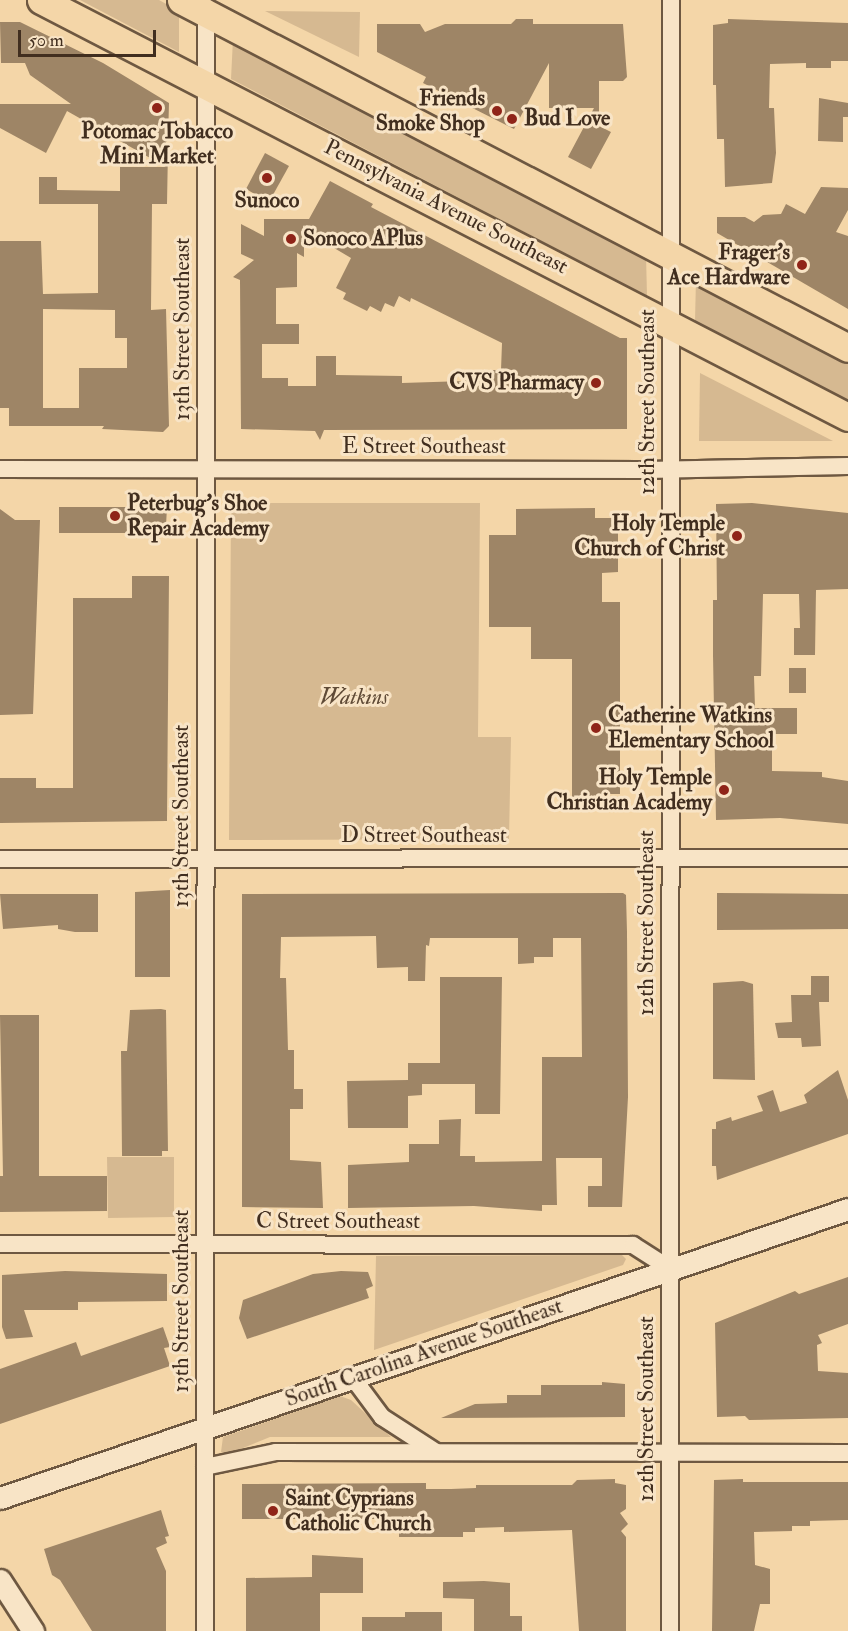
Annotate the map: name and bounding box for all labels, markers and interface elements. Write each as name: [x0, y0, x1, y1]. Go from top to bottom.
scale bar: [21, 18, 159, 56]
text: 50 m: [29, 29, 64, 52]
place label: Friends Smoke Shop: [376, 85, 485, 136]
marker: Potomac Tobacco Mini Market: [150, 101, 164, 115]
marker: Friends Smoke Shop: [490, 104, 504, 118]
place label: Bud Love: [524, 106, 610, 132]
marker: Bud Love: [505, 112, 519, 126]
place label: Potomac Tobacco Mini Market: [81, 118, 233, 170]
street label: Pennsylvania Avenue Southeast: [320, 134, 572, 280]
marker: Sunoco: [260, 171, 274, 185]
place label: Sunoco: [235, 188, 299, 214]
place label: Sonoco APlus: [303, 226, 423, 252]
marker: Sonoco APlus: [284, 232, 298, 246]
street label: 13th Street Southeast: [170, 238, 196, 420]
place label: Frager's Ace Hardware: [668, 239, 790, 290]
marker: Frager's Ace Hardware: [795, 258, 809, 272]
street label: 12th Street Southeast: [635, 309, 661, 495]
place label: CVS Pharmacy: [449, 370, 584, 396]
marker: CVS Pharmacy: [589, 376, 603, 390]
street label: E Street Southeast: [342, 434, 506, 460]
place label: Peterbug's Shoe Repair Academy: [127, 490, 269, 542]
marker: Peterbug's Shoe Repair Academy: [108, 509, 122, 523]
place label: Holy Temple Church of Christ: [574, 510, 725, 562]
marker: Holy Temple Church of Christ: [730, 529, 744, 543]
park label: Watkins: [320, 685, 388, 711]
place label: Catherine Watkins Elementary School: [608, 702, 774, 754]
marker: Catherine Watkins Elementary School: [589, 721, 603, 735]
street label: 13th Street Southeast: [169, 725, 195, 907]
place label: Holy Temple Christian Academy: [546, 764, 712, 816]
marker: Holy Temple Christian Academy: [717, 783, 731, 797]
street label: D Street Southeast: [341, 823, 507, 849]
street label: 12th Street Southeast: [634, 830, 660, 1016]
street label: C Street Southeast: [256, 1209, 420, 1235]
street label: 13th Street Southeast: [169, 1210, 195, 1392]
street label: South Carolina Avenue Southeast: [282, 1293, 566, 1413]
street label: 12th Street Southeast: [634, 1316, 660, 1502]
place label: Saint Cyprians Catholic Church: [285, 1485, 432, 1536]
marker: Saint Cyprians Catholic Church: [266, 1504, 280, 1518]

